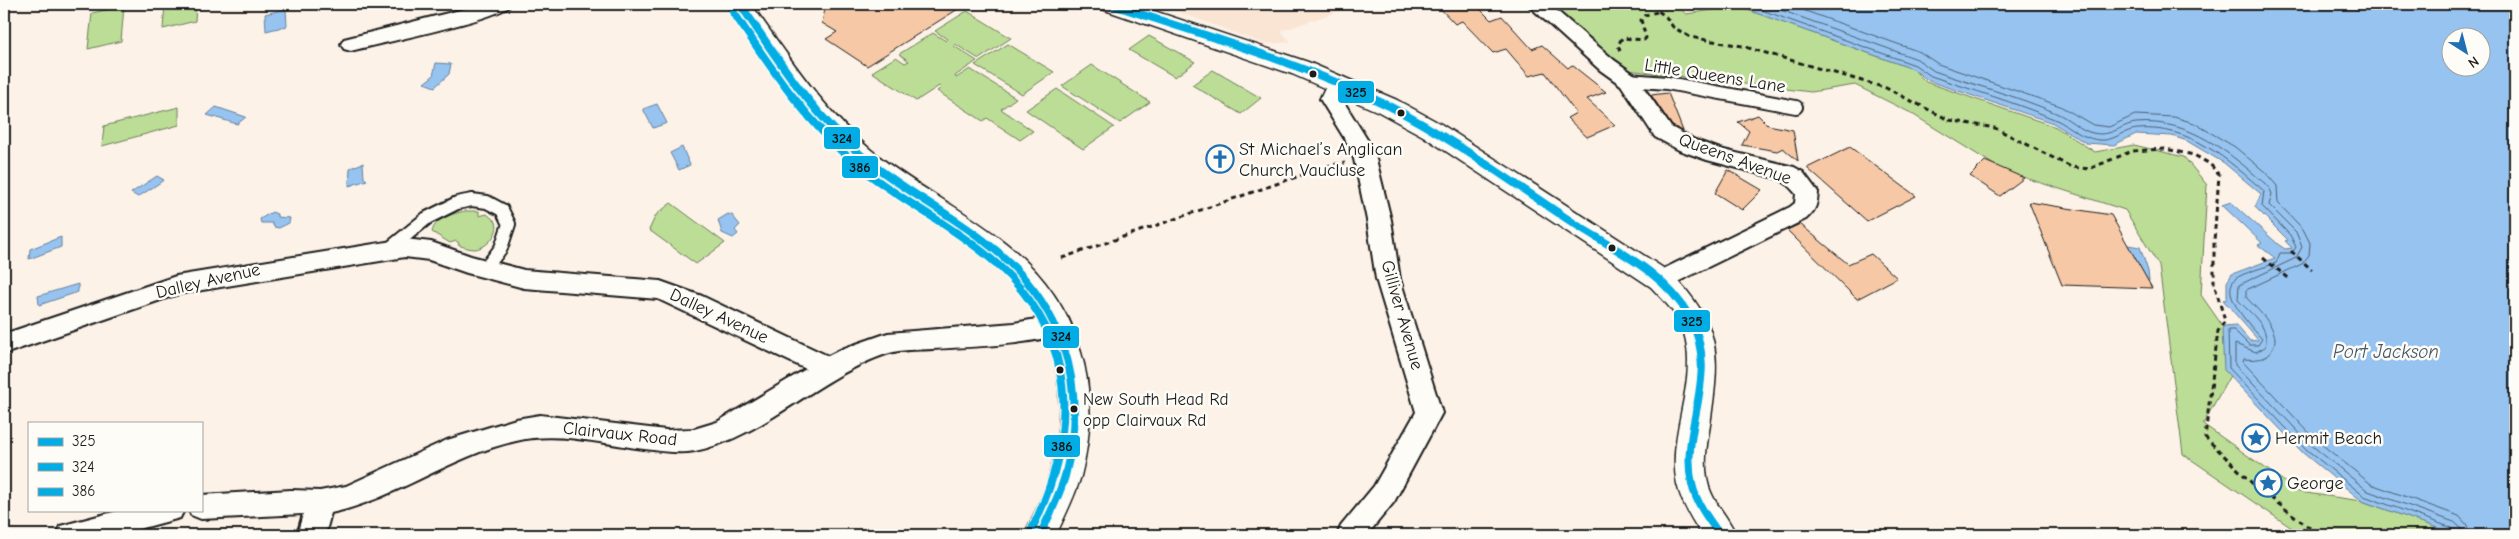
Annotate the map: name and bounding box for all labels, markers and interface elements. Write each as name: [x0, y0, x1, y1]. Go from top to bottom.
north arrow: [2442, 28, 2492, 78]
text: N: [2465, 53, 2482, 72]
street label: Little Queens Lane: [1643, 54, 1787, 98]
unlabelled marker: [1308, 69, 1318, 79]
line badge: 325: [1337, 80, 1375, 104]
text: 325: [1345, 84, 1367, 101]
unlabelled marker: [1396, 108, 1406, 118]
line badge: 324: [823, 126, 861, 150]
street label: Queens Avenue: [1676, 129, 1794, 189]
text: 324: [832, 130, 852, 147]
place label: St Michael’s Anglican Church Vaucluse: [1239, 139, 1403, 181]
church icon: St Michael’s Anglican Church Vaucluse: [1205, 144, 1235, 174]
line badge: 386: [841, 155, 879, 179]
text: 386: [849, 159, 871, 176]
unlabelled marker: [1607, 243, 1617, 253]
street label: Gilliver Avenue: [1376, 258, 1428, 372]
street label: Dalley Avenue: [154, 259, 262, 303]
street label: Dalley Avenue: [666, 284, 772, 348]
line badge: 325: [1673, 309, 1711, 333]
text: 325: [1681, 313, 1703, 330]
line badge: 324: [1042, 325, 1080, 349]
text: 324: [1051, 328, 1071, 345]
water label: Port Jackson: [2333, 341, 2439, 363]
unlabelled marker: [1055, 365, 1065, 375]
place label: New South Head Rd opp Clairvaux Rd: [1083, 390, 1228, 430]
marker: New South Head Rd opp Clairvaux Rd: [1069, 404, 1079, 414]
street label: Clairvaux Road: [562, 418, 678, 450]
legend: [28, 422, 202, 512]
place icon: Hermit Beach: [2241, 423, 2271, 453]
place label: Hermit Beach: [2275, 428, 2382, 449]
text: 325: [72, 432, 96, 450]
line badge: 386: [1043, 434, 1081, 458]
text: 386: [1051, 438, 1073, 455]
text: 324: [72, 458, 95, 476]
place icon: George: [2253, 468, 2283, 498]
place label: George: [2287, 473, 2344, 494]
text: 386: [72, 482, 95, 500]

